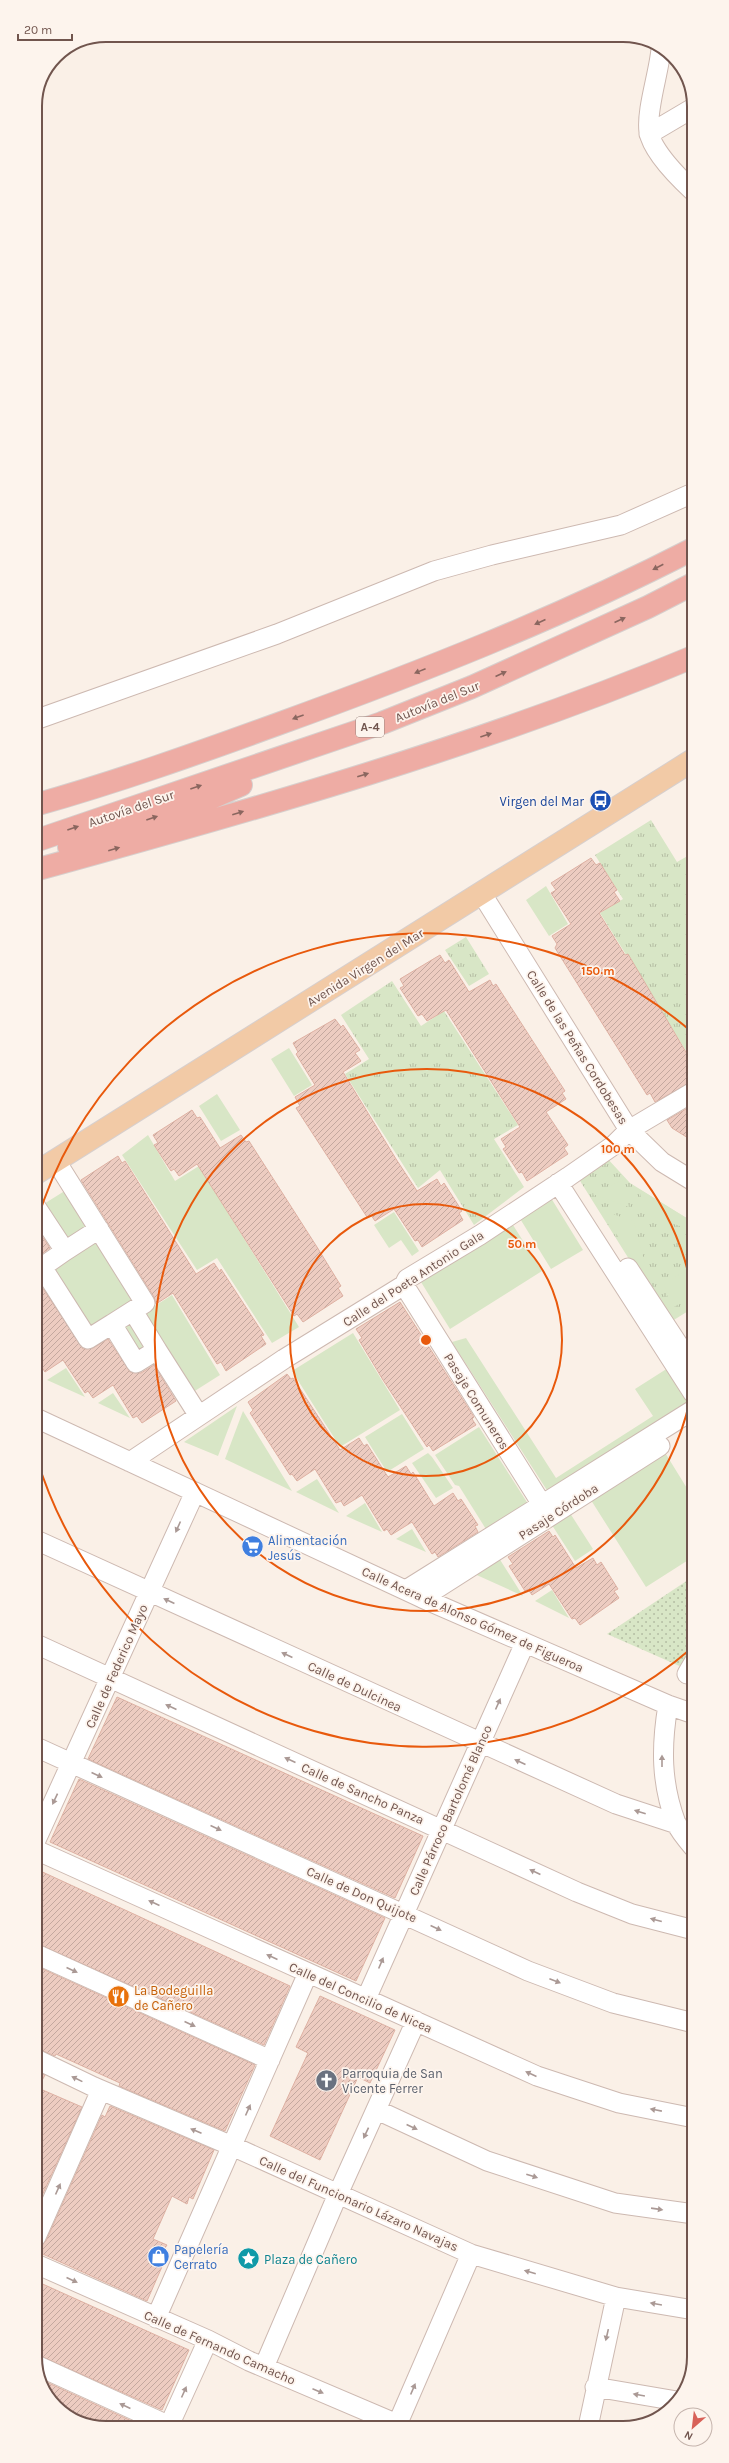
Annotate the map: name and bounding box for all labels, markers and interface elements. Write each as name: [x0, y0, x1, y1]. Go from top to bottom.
scale bar: [18, 16, 72, 42]
text: 20 m: [24, 23, 52, 37]
one-way arrow: [652, 564, 664, 570]
one-way arrow: [614, 617, 625, 623]
one-way arrow: [535, 619, 546, 625]
one-way arrow: [414, 668, 425, 674]
one-way arrow: [496, 671, 507, 677]
street label: Autovía del Sur: [393, 678, 482, 725]
one-way arrow: [292, 714, 304, 720]
road number: A-4: [356, 717, 384, 737]
one-way arrow: [481, 731, 493, 737]
one-way arrow: [357, 772, 369, 778]
one-way arrow: [190, 783, 202, 789]
street label: Autovía del Sur: [86, 787, 176, 830]
bus stop icon: Virgen del Mar: [587, 788, 613, 814]
place label: Virgen del Mar: [499, 794, 584, 809]
one-way arrow: [233, 810, 245, 816]
one-way arrow: [146, 815, 158, 821]
one-way arrow: [67, 825, 79, 831]
one-way arrow: [107, 845, 120, 851]
street label: Avenida Virgen del Mar: [304, 925, 427, 1009]
text: 150 m: [581, 964, 615, 978]
street label: Calle de las Peñas Cordobesas: [524, 967, 631, 1127]
text: 100 m: [601, 1142, 635, 1156]
street label: Calle del Poeta Antonio Gala: [340, 1227, 487, 1330]
text: 50 m: [508, 1237, 537, 1251]
centre of rings: [419, 1333, 433, 1347]
street label: Pasaje Comuneros: [441, 1350, 512, 1452]
street label: Pasaje Córdoba: [516, 1480, 601, 1543]
one-way arrow: [175, 1522, 181, 1534]
place label: Alimentación Jesús: [268, 1533, 347, 1563]
supermarket icon: Alimentación Jesús: [239, 1534, 265, 1560]
street label: Calle Acera de Alonso Gómez de Figueroa: [360, 1564, 586, 1675]
one-way arrow: [163, 1598, 175, 1604]
street label: Calle de Federico Mayo: [82, 1602, 151, 1730]
one-way arrow: [282, 1652, 293, 1658]
street label: Calle de Dulcinea: [305, 1658, 404, 1715]
one-way arrow: [495, 1699, 501, 1710]
one-way arrow: [165, 1703, 177, 1709]
street label: Calle Párroco Bartolomé Blanco: [406, 1723, 495, 1898]
one-way arrow: [659, 1754, 665, 1767]
one-way arrow: [284, 1757, 296, 1763]
one-way arrow: [514, 1758, 526, 1765]
street label: Calle de Sancho Panza: [299, 1760, 426, 1827]
one-way arrow: [91, 1772, 103, 1778]
one-way arrow: [52, 1793, 58, 1804]
one-way arrow: [633, 1809, 645, 1815]
one-way arrow: [210, 1826, 222, 1832]
street label: Calle de Don Quijote: [304, 1863, 420, 1926]
one-way arrow: [530, 1869, 541, 1875]
one-way arrow: [148, 1900, 159, 1906]
one-way arrow: [650, 1917, 662, 1923]
one-way arrow: [431, 1925, 442, 1931]
one-way arrow: [266, 1954, 278, 1960]
one-way arrow: [379, 1957, 385, 1969]
street label: Calle del Concilio de Nicea: [287, 1959, 435, 2036]
one-way arrow: [66, 1967, 77, 1973]
one-way arrow: [549, 1978, 561, 1984]
place label: La Bodeguilla de Cañero: [134, 1983, 213, 2013]
restaurant icon: La Bodeguilla de Cañero: [105, 1984, 131, 2010]
one-way arrow: [185, 2021, 196, 2027]
place label: Parroquia de San Vicente Ferrer: [342, 2066, 443, 2096]
church icon: Parroquia de San Vicente Ferrer: [314, 2067, 340, 2093]
one-way arrow: [526, 2071, 537, 2077]
one-way arrow: [71, 2076, 83, 2082]
one-way arrow: [245, 2105, 251, 2116]
one-way arrow: [649, 2107, 662, 2113]
one-way arrow: [406, 2124, 418, 2130]
one-way arrow: [191, 2128, 202, 2134]
one-way arrow: [363, 2128, 369, 2139]
street label: Calle del Funcionario Lázaro Navajas: [257, 2153, 461, 2254]
one-way arrow: [526, 2173, 538, 2179]
one-way arrow: [55, 2183, 61, 2194]
one-way arrow: [651, 2206, 663, 2212]
place label: Papelería Cerrato: [174, 2242, 229, 2272]
shop icon: Papelería Cerrato: [146, 2243, 172, 2269]
place icon: Plaza de Cañero: [235, 2246, 261, 2272]
place label: Plaza de Cañero: [264, 2252, 357, 2267]
one-way arrow: [523, 2269, 535, 2275]
one-way arrow: [66, 2277, 78, 2283]
one-way arrow: [649, 2300, 662, 2306]
street label: Calle de Fernando Camacho: [142, 2307, 298, 2388]
one-way arrow: [604, 2329, 610, 2341]
one-way arrow: [410, 2383, 416, 2395]
one-way arrow: [181, 2387, 187, 2398]
one-way arrow: [312, 2388, 324, 2394]
one-way arrow: [633, 2391, 645, 2397]
one-way arrow: [120, 2403, 131, 2409]
north arrow: [673, 2407, 713, 2447]
text: N: [682, 2428, 695, 2443]

